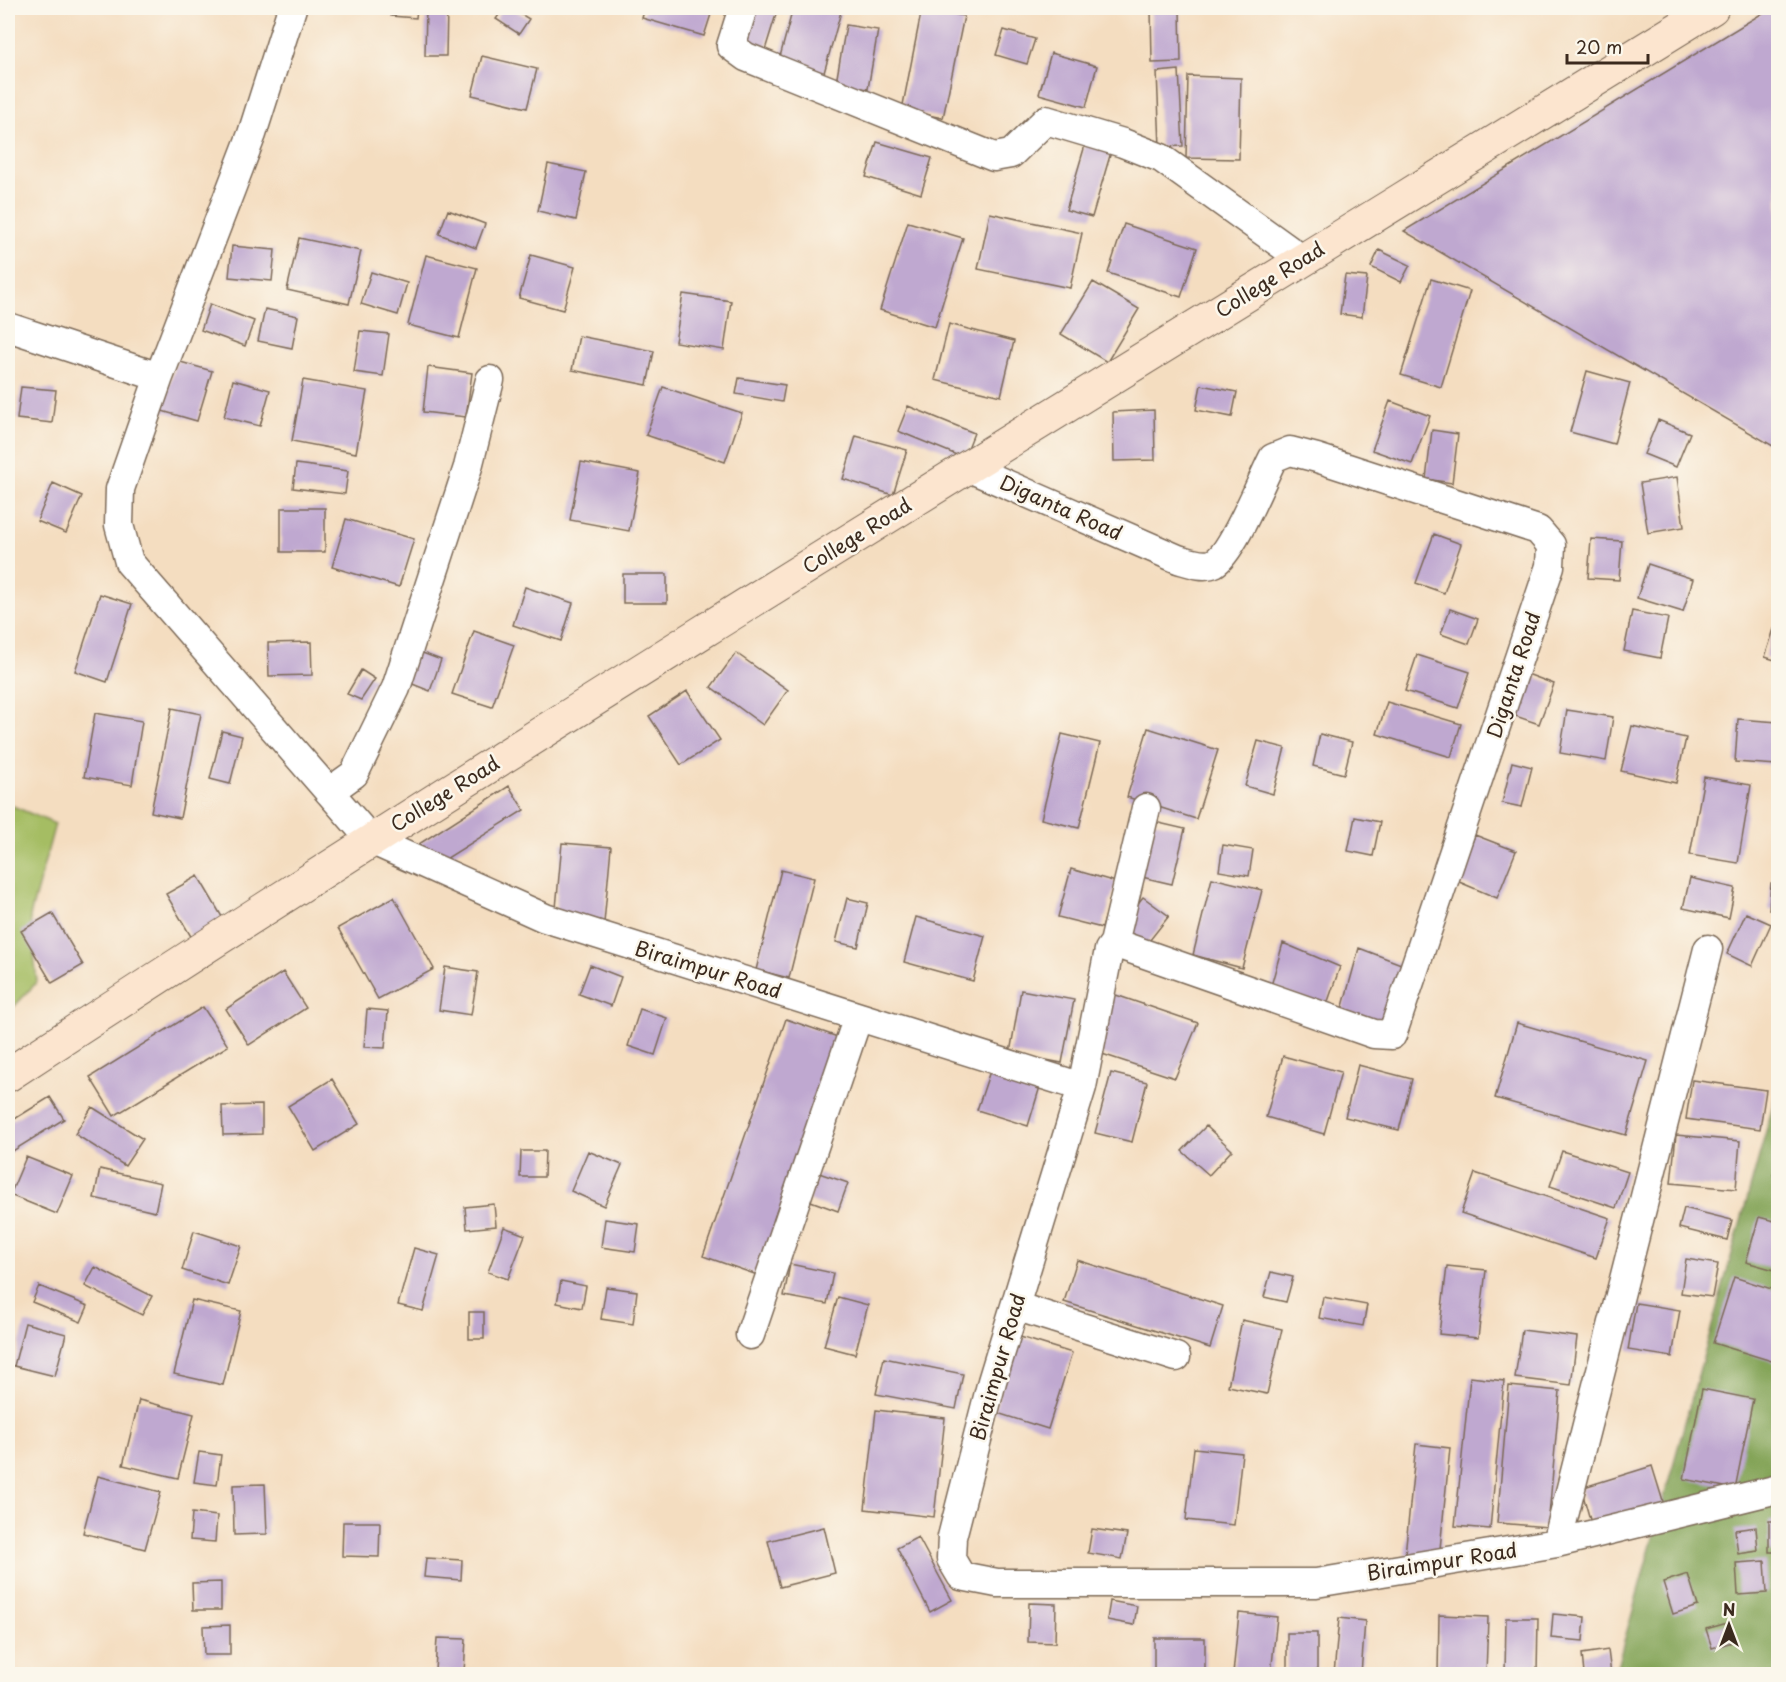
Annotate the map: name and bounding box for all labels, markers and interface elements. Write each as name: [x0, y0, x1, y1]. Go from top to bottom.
scale bar: [1567, 27, 1648, 65]
text: 20 m: [1576, 33, 1622, 60]
street label: College Road: [1209, 234, 1330, 325]
street label: Diganta Road: [995, 467, 1127, 547]
street label: College Road: [796, 490, 917, 581]
street label: Diganta Road: [1478, 608, 1548, 742]
street label: College Road: [384, 748, 505, 839]
street label: Biraimpur Road: [631, 932, 785, 1006]
street label: Biraimpur Road: [962, 1290, 1032, 1444]
street label: Biraimpur Road: [1364, 1534, 1519, 1588]
north arrow: [1699, 1595, 1759, 1655]
text: N: [1723, 1597, 1735, 1621]

